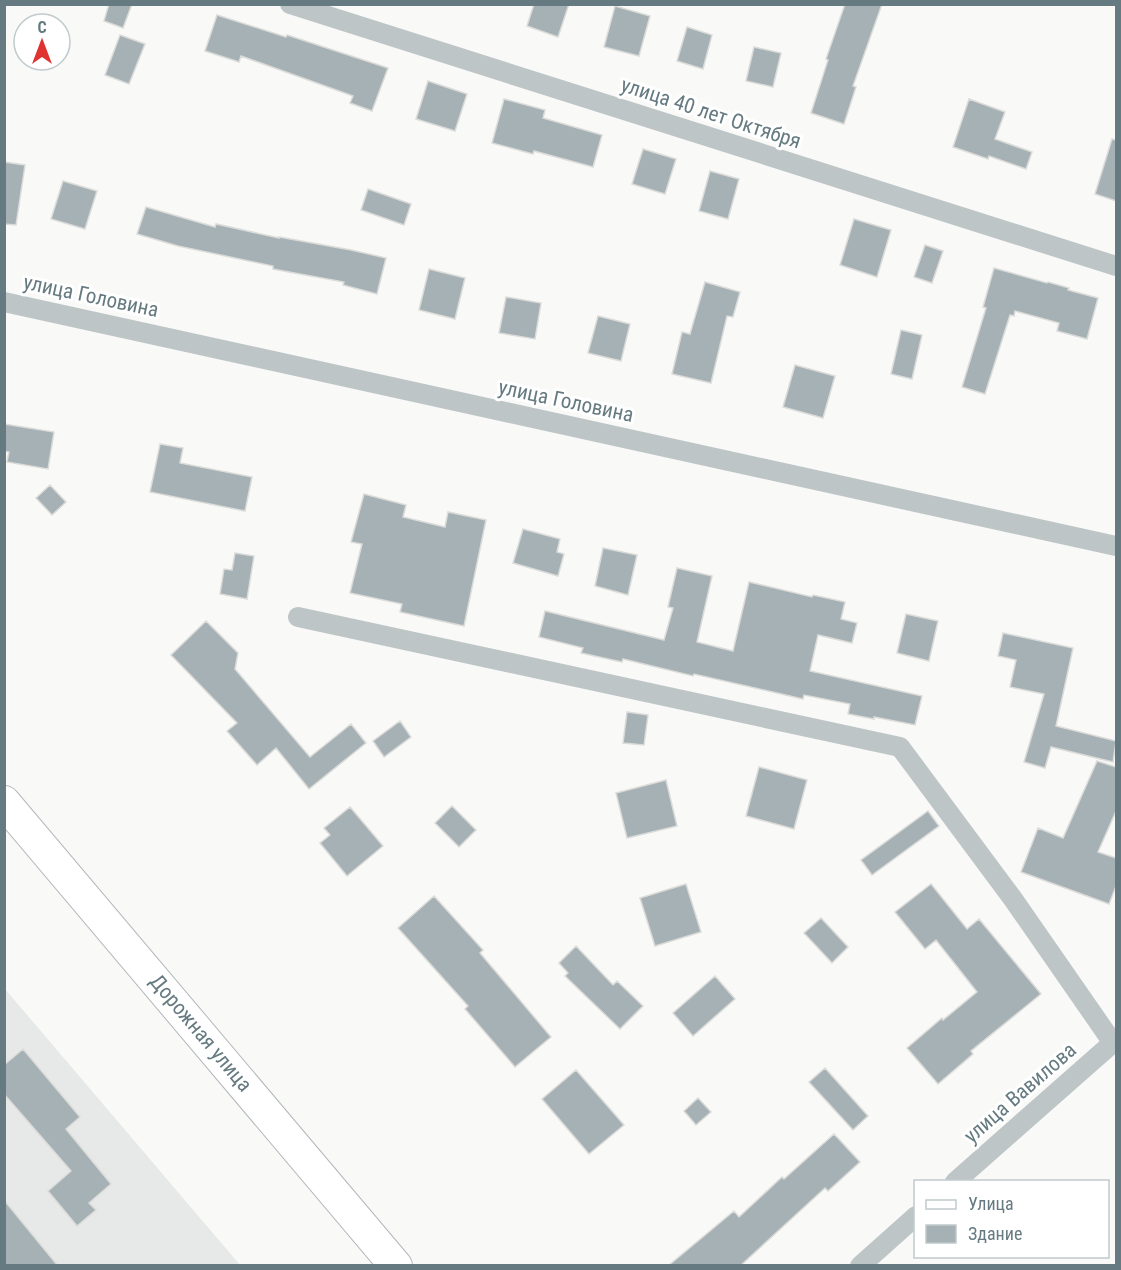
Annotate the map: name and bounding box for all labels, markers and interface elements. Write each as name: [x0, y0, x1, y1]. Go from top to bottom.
north arrow: [12, 12, 72, 72]
text: С: [37, 18, 47, 37]
street label: улица 40 лет Октября: [618, 73, 804, 153]
street label: улица Головина: [21, 270, 161, 322]
street label: улица Головина: [496, 375, 636, 427]
street label: Дорожная улица: [145, 970, 257, 1096]
street label: улица Вавилова: [959, 1038, 1081, 1148]
legend: [914, 1180, 1109, 1258]
text: Улица: [968, 1193, 1014, 1214]
text: Здание: [968, 1223, 1022, 1244]

